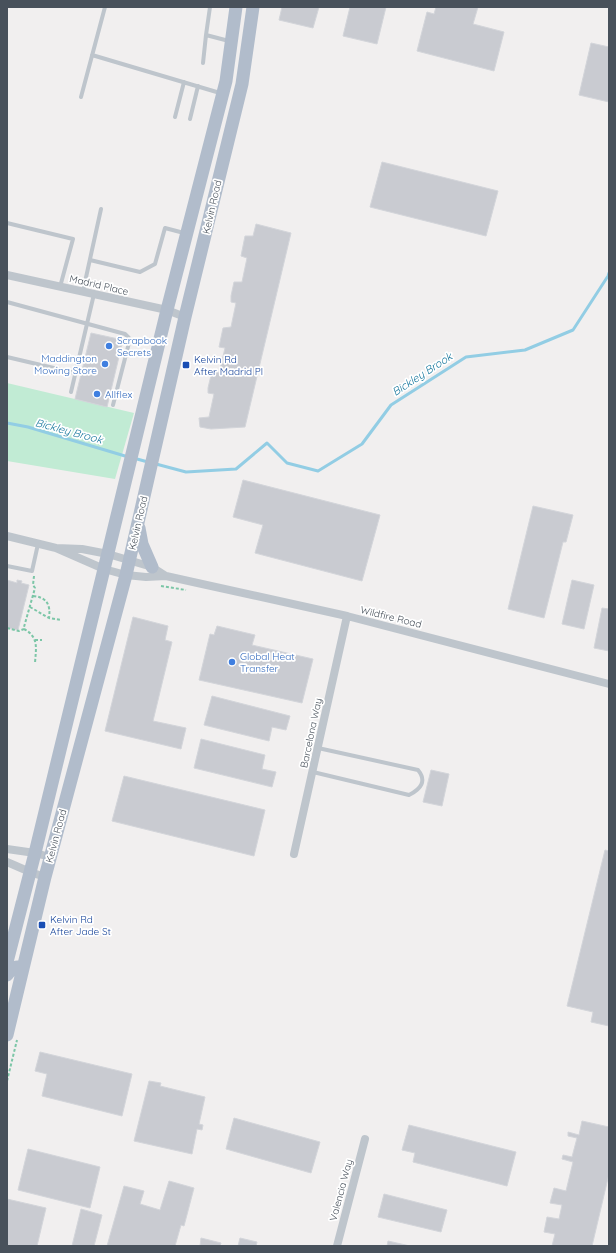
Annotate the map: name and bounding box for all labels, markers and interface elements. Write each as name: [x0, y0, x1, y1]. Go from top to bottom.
street label: Kelvin Road: [199, 179, 225, 235]
street label: Madrid Place: [68, 272, 130, 298]
place label: Scrapbook Secrets: [117, 334, 167, 359]
marker: Scrapbook Secrets: [104, 341, 114, 351]
water label: Bickley Brook: [389, 349, 456, 399]
place label: Maddington Mowing Store: [34, 352, 97, 377]
place label: Kelvin Rd After Madrid Pl: [194, 353, 263, 378]
marker: Maddington Mowing Store: [100, 359, 110, 369]
marker: Kelvin Rd After Madrid Pl: [181, 360, 191, 370]
place label: Allflex: [105, 388, 133, 401]
marker: Allflex: [92, 389, 102, 399]
water label: Bickley Brook: [34, 415, 105, 447]
street label: Kelvin Road: [125, 495, 151, 551]
street label: Wildfire Road: [359, 603, 423, 631]
place label: Global Heat Transfer: [240, 650, 295, 675]
marker: Global Heat Transfer: [227, 657, 237, 667]
street label: Barcelona Way: [297, 697, 325, 769]
street label: Kelvin Road: [43, 808, 69, 864]
place label: Kelvin Rd After Jade St: [50, 913, 112, 938]
marker: Kelvin Rd After Jade St: [37, 920, 47, 930]
street label: Valencia Way: [326, 1158, 356, 1222]

